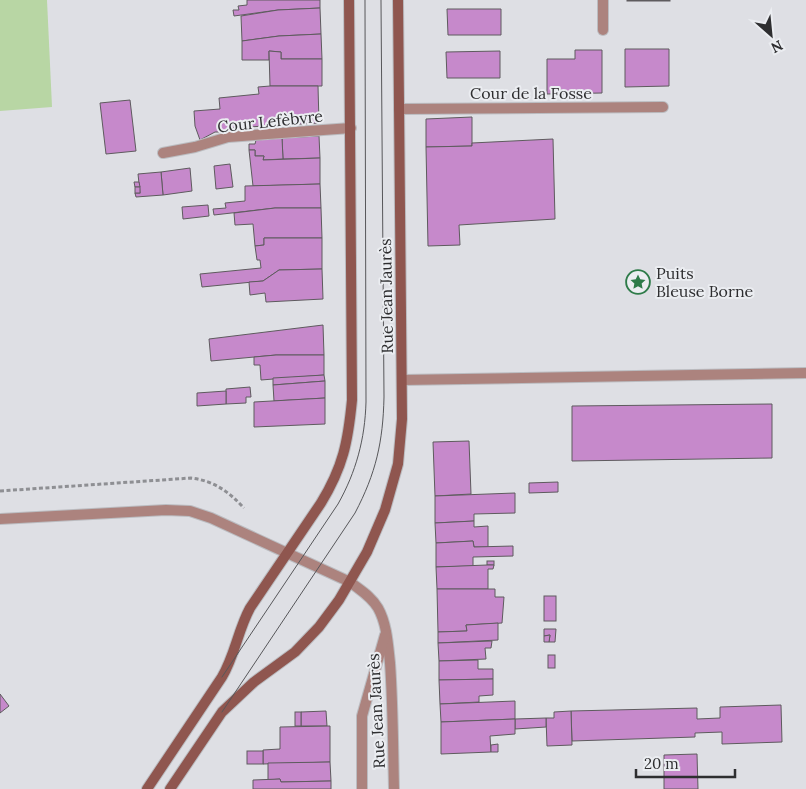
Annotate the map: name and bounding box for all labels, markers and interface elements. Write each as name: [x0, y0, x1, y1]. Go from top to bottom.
north arrow: [746, 10, 796, 60]
text: N: [768, 36, 786, 57]
street label: Cour de la Fosse: [470, 83, 592, 103]
street label: Cour Lefèbvre: [216, 105, 324, 136]
street label: Rue Jean Jaurès: [375, 238, 397, 354]
place label: Puits Bleuse Borne: [656, 263, 754, 301]
place icon: Puits Bleuse Borne: [625, 269, 651, 295]
street label: Rue Jean Jaurès: [363, 653, 389, 769]
scale bar: [636, 746, 735, 778]
text: 20 m: [644, 754, 679, 773]

